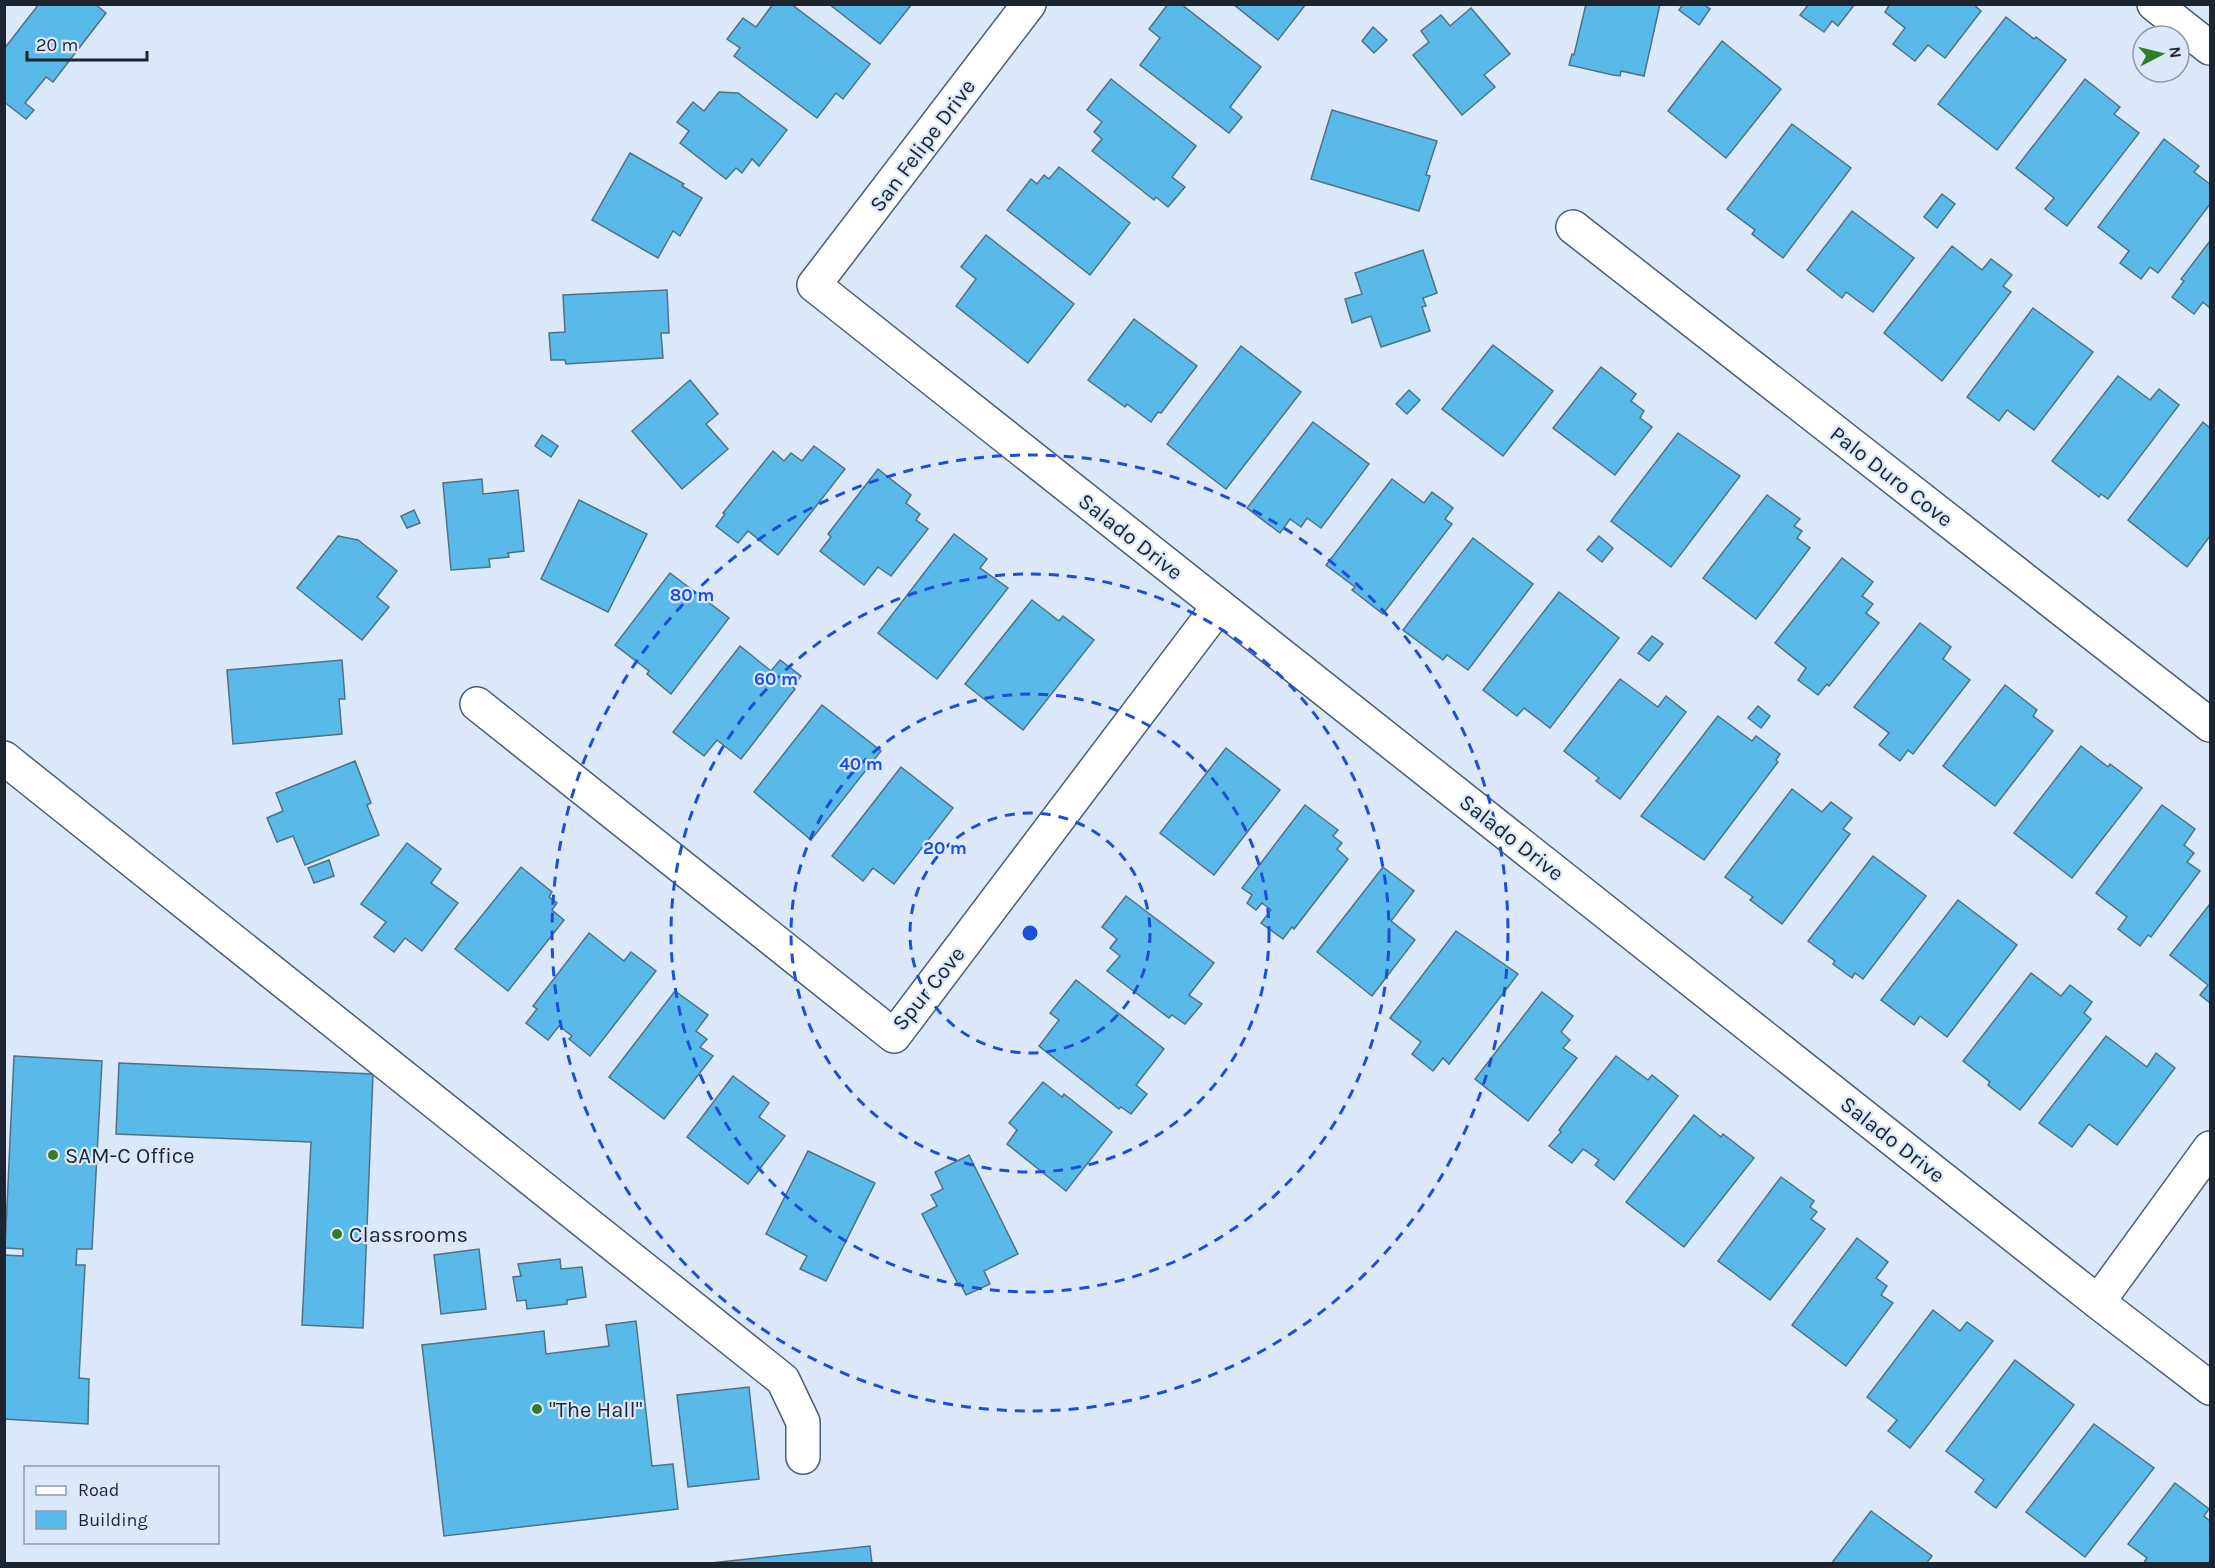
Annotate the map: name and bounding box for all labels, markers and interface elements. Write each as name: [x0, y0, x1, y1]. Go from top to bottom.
scale bar: [27, 24, 147, 62]
north arrow: [2131, 24, 2191, 84]
text: 20 m: [36, 34, 78, 56]
text: N: [2165, 45, 2186, 59]
street label: San Felipe Drive: [864, 74, 981, 217]
street label: Palo Duro Cove: [1825, 421, 1958, 533]
street label: Salado Drive: [1073, 488, 1188, 586]
text: 80 m: [670, 584, 714, 606]
text: 60 m: [754, 668, 798, 690]
text: 40 m: [839, 753, 883, 775]
street label: Salado Drive: [1454, 789, 1569, 887]
text: 20 m: [923, 837, 967, 859]
centre of rings: [1020, 923, 1040, 943]
street label: Spur Cove: [887, 941, 971, 1036]
street label: Salado Drive: [1835, 1091, 1950, 1189]
place label: SAM-C Office: [65, 1143, 194, 1169]
marker: SAM-C Office: [46, 1148, 60, 1162]
place label: Classrooms: [349, 1222, 468, 1248]
marker: Classrooms: [330, 1227, 344, 1241]
place label: "The Hall": [549, 1397, 643, 1423]
marker: "The Hall": [530, 1402, 544, 1416]
legend: [24, 1466, 219, 1544]
text: Road: [78, 1479, 119, 1501]
text: Building: [78, 1509, 148, 1531]

